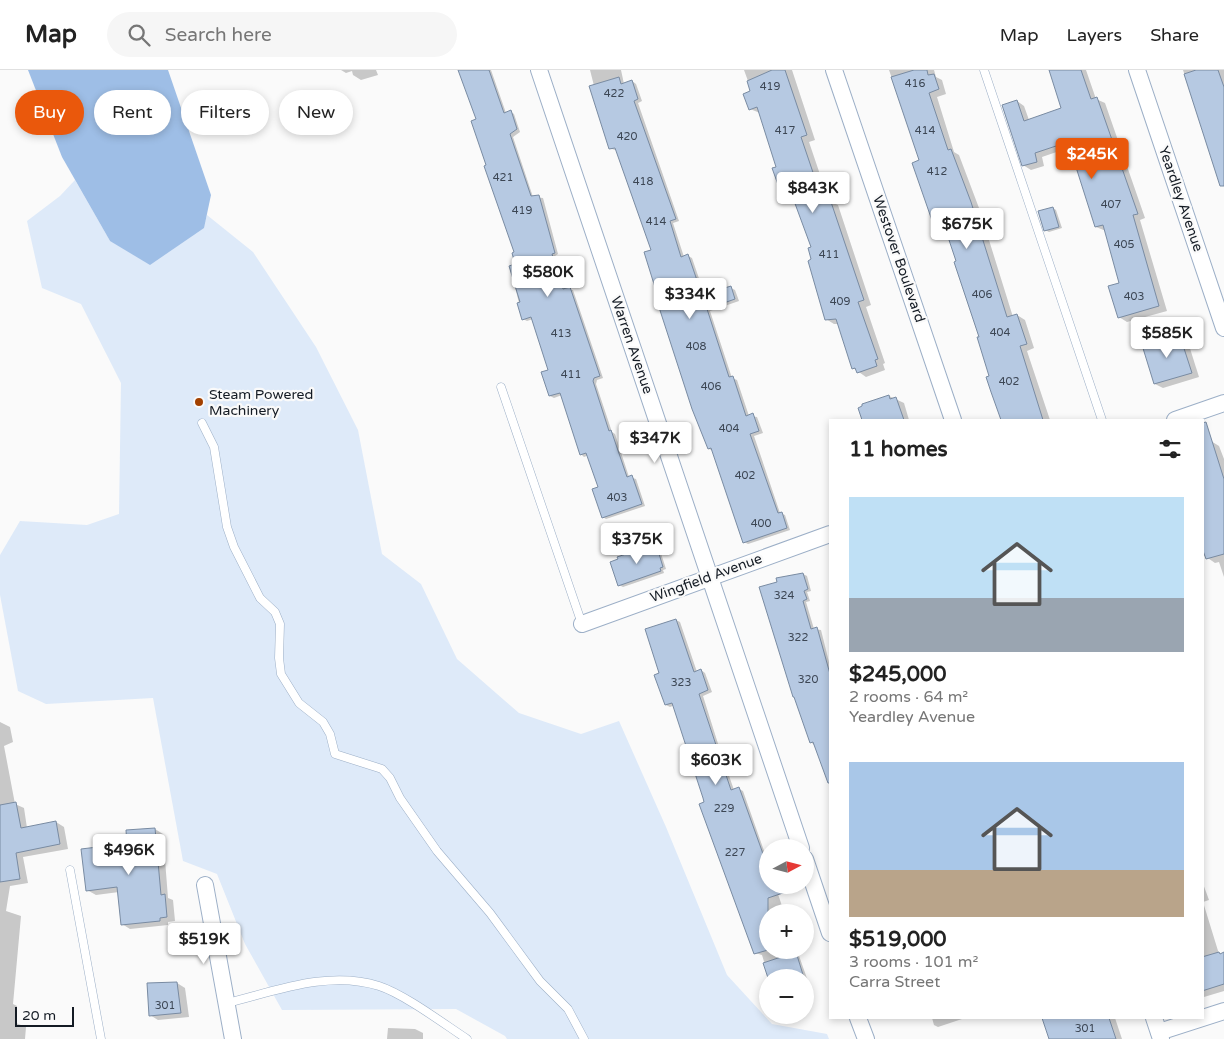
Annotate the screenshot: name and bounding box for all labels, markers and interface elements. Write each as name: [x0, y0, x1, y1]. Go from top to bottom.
search box: [107, 12, 457, 57]
text: Map: [25, 20, 77, 49]
icon: search: [125, 21, 153, 49]
text: Search here: [165, 24, 272, 46]
text: Map: [1000, 24, 1039, 46]
text: Layers: [1067, 24, 1122, 46]
text: Share: [1150, 24, 1199, 46]
house number: 416: [905, 77, 925, 90]
house number: 419: [760, 80, 780, 93]
house number: 422: [604, 87, 624, 100]
chip: Buy: [15, 90, 84, 135]
chip: Rent: [94, 90, 171, 135]
chip: Filters: [181, 90, 269, 135]
chip: New: [279, 90, 353, 135]
house number: 417: [775, 124, 795, 137]
house number: 414: [915, 124, 935, 137]
house number: 420: [617, 130, 637, 143]
pin: $245K: [1057, 138, 1127, 180]
text: $245K: [1067, 144, 1117, 164]
street label: Yeardley Avenue: [1155, 144, 1207, 254]
house number: 412: [927, 165, 947, 178]
house number: 421: [493, 171, 513, 184]
pin: $843K: [778, 172, 848, 214]
house number: 418: [633, 175, 653, 188]
text: $843K: [788, 178, 838, 198]
street label: Westover Boulevard: [869, 193, 929, 325]
house number: 407: [1101, 198, 1121, 211]
house number: 419: [512, 204, 532, 217]
pin: $675K: [932, 208, 1002, 250]
text: $675K: [942, 214, 992, 234]
house number: 414: [646, 215, 666, 228]
house number: 405: [1114, 238, 1134, 251]
house number: 411: [819, 248, 839, 261]
pin: $580K: [513, 256, 583, 298]
text: $580K: [523, 262, 573, 282]
pin: $334K: [655, 278, 725, 320]
text: $334K: [665, 284, 715, 304]
house number: 406: [972, 288, 992, 301]
house number: 403: [1124, 290, 1144, 303]
street label: Warren Avenue: [607, 294, 657, 396]
house number: 409: [830, 295, 850, 308]
pin: $585K: [1132, 316, 1202, 359]
text: $585K: [1142, 323, 1192, 343]
house number: 404: [990, 326, 1010, 339]
house number: 413: [551, 327, 571, 340]
house number: 408: [686, 340, 706, 353]
house number: 411: [561, 368, 581, 381]
house number: 402: [999, 375, 1019, 388]
house number: 406: [701, 380, 721, 393]
place label: Steam Powered Machinery: [209, 386, 313, 419]
marker: Steam Powered Machinery: [193, 396, 205, 408]
pin: $347K: [620, 422, 690, 464]
house number: 404: [719, 422, 739, 435]
text: $347K: [630, 428, 680, 448]
icon: filters: [1156, 435, 1184, 463]
text: 11 homes: [849, 437, 948, 462]
house number: 402: [735, 469, 755, 482]
house number: 403: [607, 491, 627, 504]
house number: 400: [751, 517, 771, 530]
pin: $375K: [602, 522, 672, 565]
text: $375K: [612, 529, 662, 549]
icon: home: [972, 529, 1062, 619]
street label: Wingfield Avenue: [648, 550, 764, 606]
house number: 324: [774, 589, 794, 602]
house number: 322: [788, 631, 808, 644]
text: $245,000: [849, 662, 946, 687]
house number: 320: [798, 673, 818, 686]
house number: 323: [671, 676, 691, 689]
text: 2 rooms · 64 m²: [849, 687, 968, 707]
text: Yeardley Avenue: [849, 707, 975, 727]
pin: $603K: [681, 744, 751, 786]
text: $603K: [691, 750, 741, 770]
icon: home: [972, 794, 1062, 884]
house number: 229: [714, 802, 734, 815]
pin: $496K: [94, 834, 164, 876]
north arrow: [759, 839, 814, 894]
map controls: [759, 839, 814, 1024]
text: $496K: [104, 840, 154, 860]
house number: 227: [725, 846, 745, 859]
button: +: [759, 904, 814, 959]
pin: $519K: [169, 922, 239, 965]
text: $519,000: [849, 927, 947, 952]
text: $519K: [179, 929, 229, 949]
text: 3 rooms · 101 m²: [849, 952, 978, 972]
button: −: [759, 969, 814, 1024]
text: Carra Street: [849, 972, 940, 992]
house number: 301: [155, 999, 175, 1012]
scale bar: [15, 1004, 74, 1027]
text: 20 m: [22, 1007, 56, 1024]
house number: 301: [1075, 1022, 1095, 1035]

